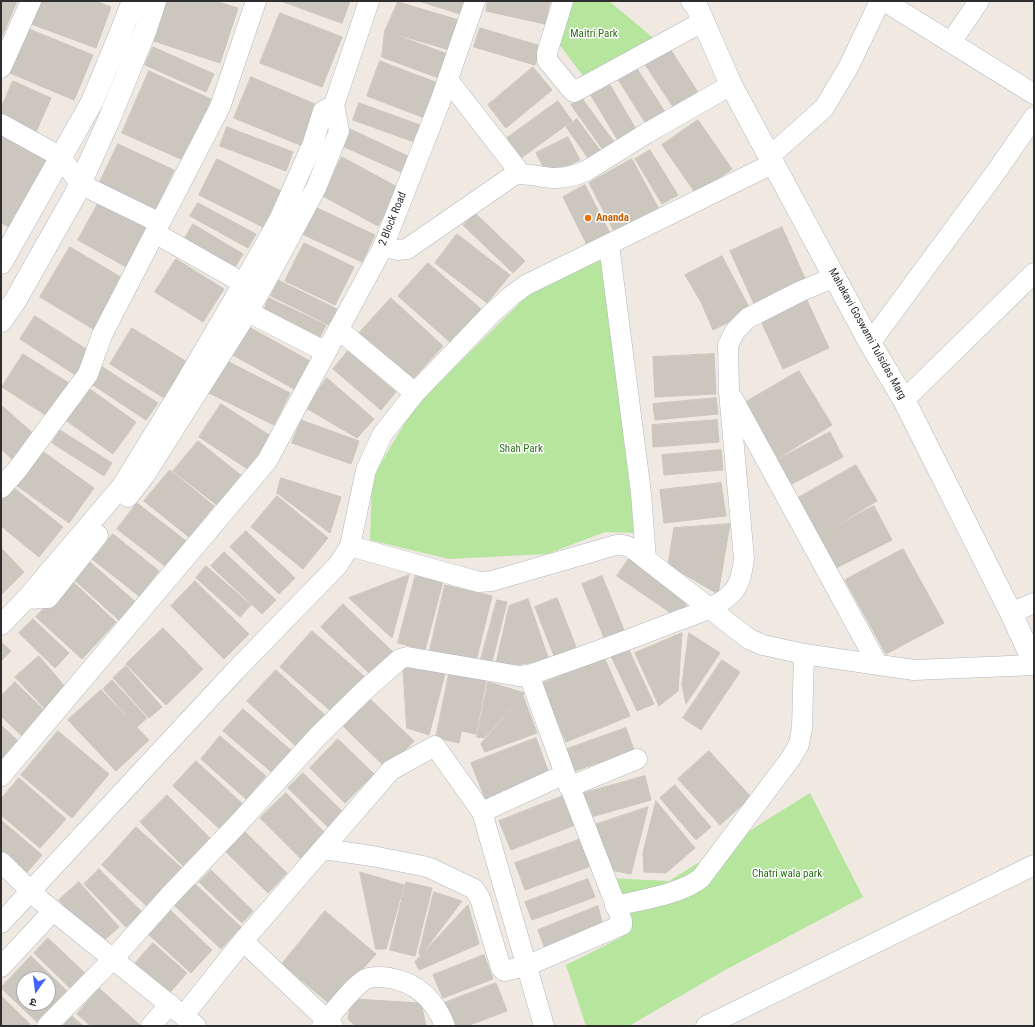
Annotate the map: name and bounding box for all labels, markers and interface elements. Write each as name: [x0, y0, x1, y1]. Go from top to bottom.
park label: Maitri Park: [570, 27, 618, 41]
street label: 2 Block Road: [376, 190, 410, 248]
place label: Ananda: [596, 211, 629, 225]
marker: Ananda: [583, 213, 593, 223]
street label: Mahakavi Goswami Tulsidas Marg: [825, 266, 909, 402]
park label: Shah Park: [499, 442, 543, 456]
park label: Chatri wala park: [752, 867, 822, 881]
north arrow: [16, 971, 56, 1011]
text: उ: [29, 995, 38, 1009]

